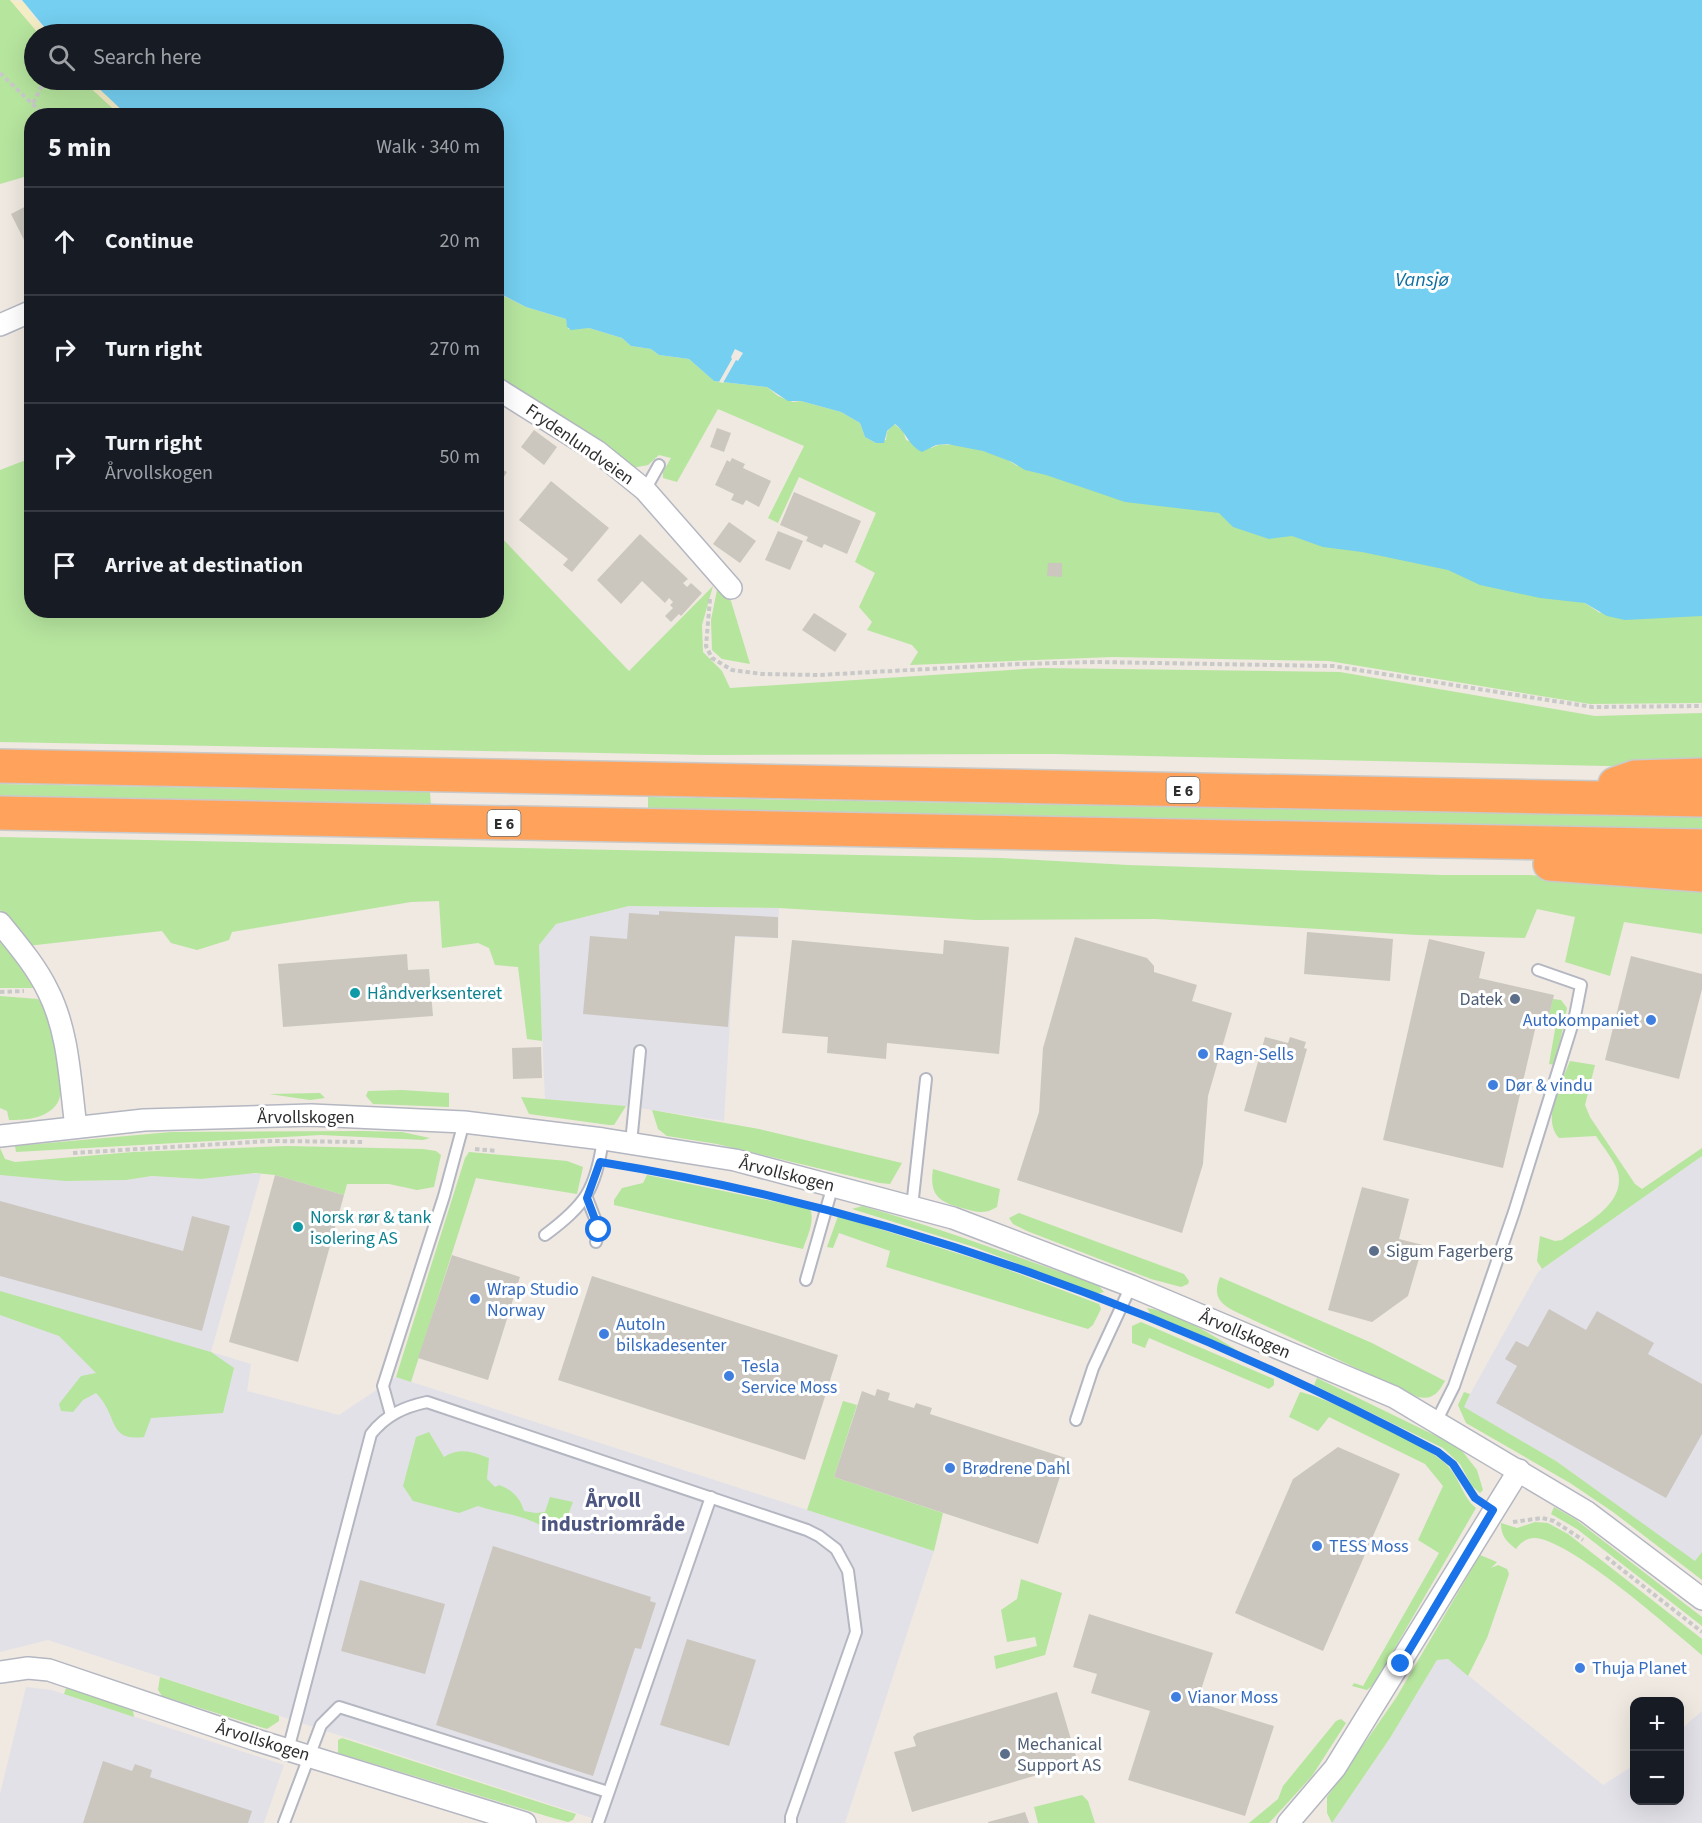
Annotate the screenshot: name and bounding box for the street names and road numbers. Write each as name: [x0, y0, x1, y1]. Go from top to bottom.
street label: Frydenlundveien: [521, 398, 639, 491]
road number: E 6: [1166, 777, 1200, 803]
road number: E 6: [488, 810, 520, 836]
street label: Årvollskogen: [257, 1105, 355, 1130]
street label: Årvollskogen: [737, 1151, 837, 1198]
street label: Årvollskogen: [1195, 1304, 1294, 1365]
street label: Årvollskogen: [213, 1715, 313, 1768]

